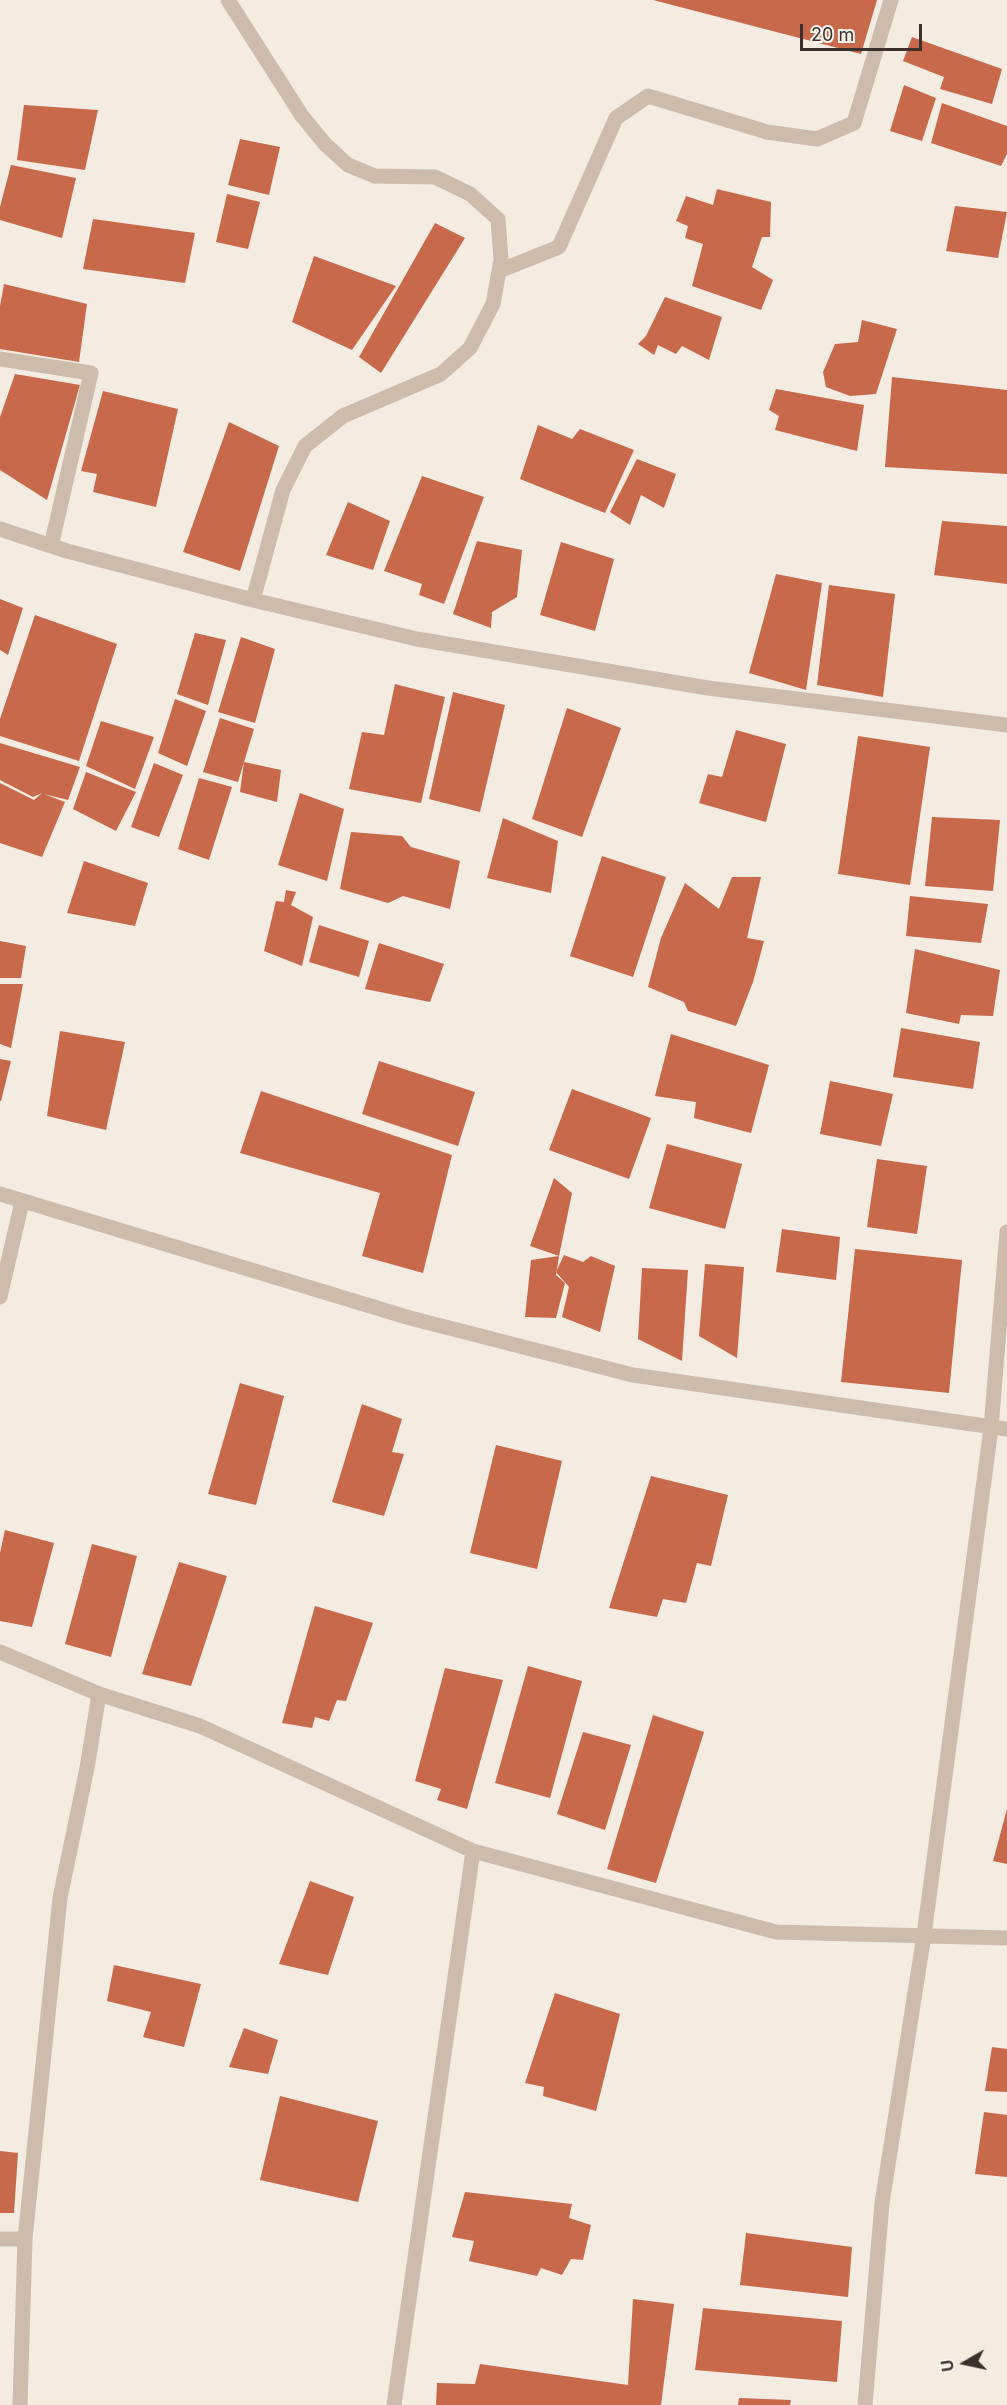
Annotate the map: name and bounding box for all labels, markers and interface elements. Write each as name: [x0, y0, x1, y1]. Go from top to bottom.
scale bar: [803, 12, 924, 50]
text: 20 m: [811, 24, 854, 45]
north arrow: [935, 2333, 995, 2393]
text: U: [936, 2358, 958, 2373]

